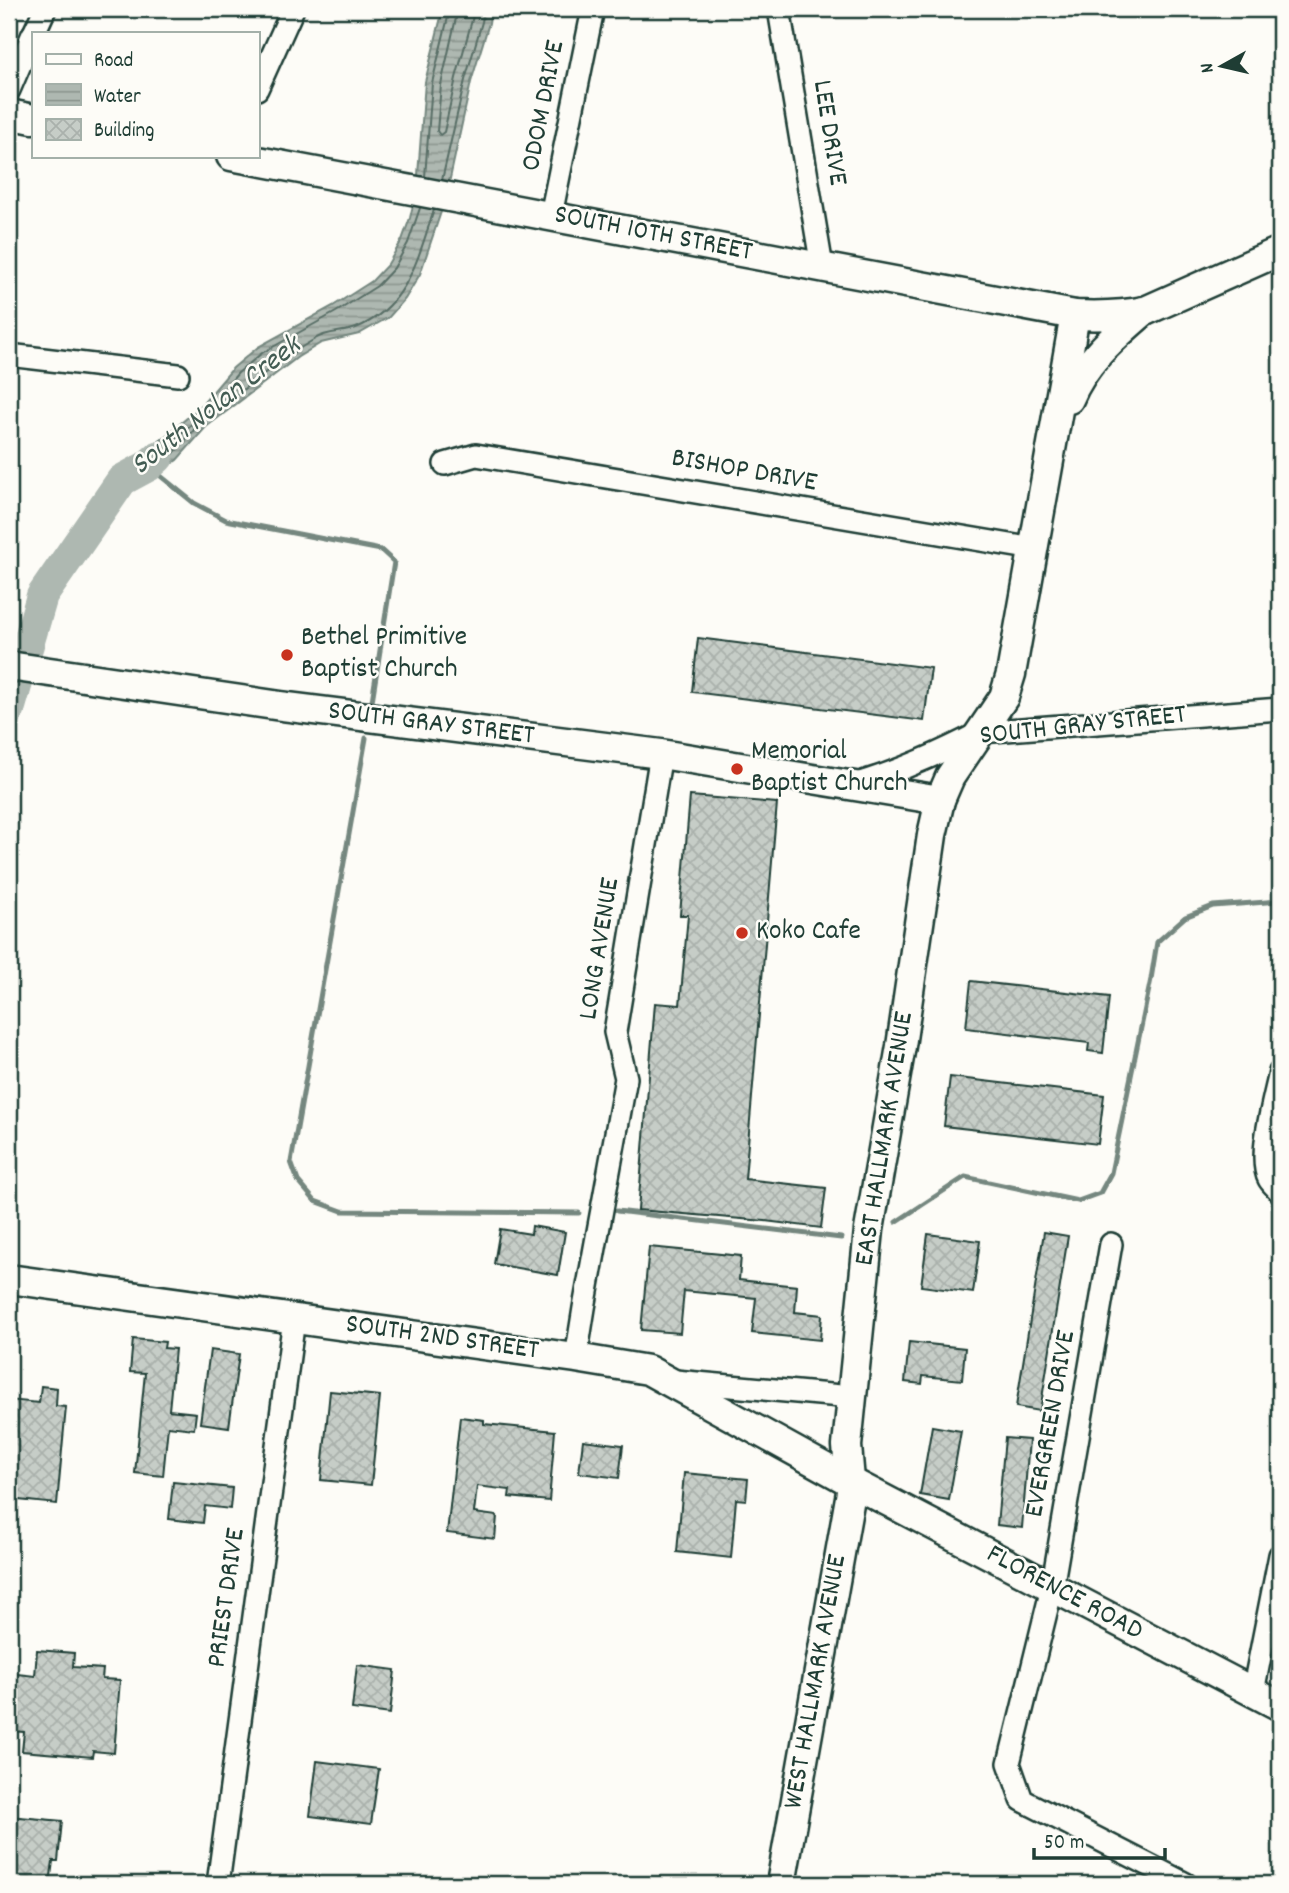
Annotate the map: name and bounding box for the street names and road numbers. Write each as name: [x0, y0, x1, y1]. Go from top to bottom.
street label: ODOM DRIVE: [513, 37, 577, 175]
street label: LEE DRIVE: [800, 77, 856, 189]
street label: SOUTH 10TH STREET: [551, 196, 755, 274]
street label: BISHOP DRIVE: [668, 440, 820, 504]
street label: SOUTH GRAY STREET: [326, 693, 536, 757]
street label: SOUTH GRAY STREET: [978, 696, 1188, 758]
street label: LONG AVENUE: [570, 875, 632, 1023]
street label: EAST HALLMARK AVENUE: [846, 1009, 926, 1269]
street label: SOUTH 2ND STREET: [343, 1306, 541, 1372]
street label: EVERGREEN DRIVE: [1016, 1327, 1088, 1520]
street label: PRIEST DRIVE: [198, 1525, 258, 1670]
street label: FLORENCE ROAD: [978, 1536, 1150, 1652]
street label: WEST HALLMARK AVENUE: [775, 1551, 859, 1812]

